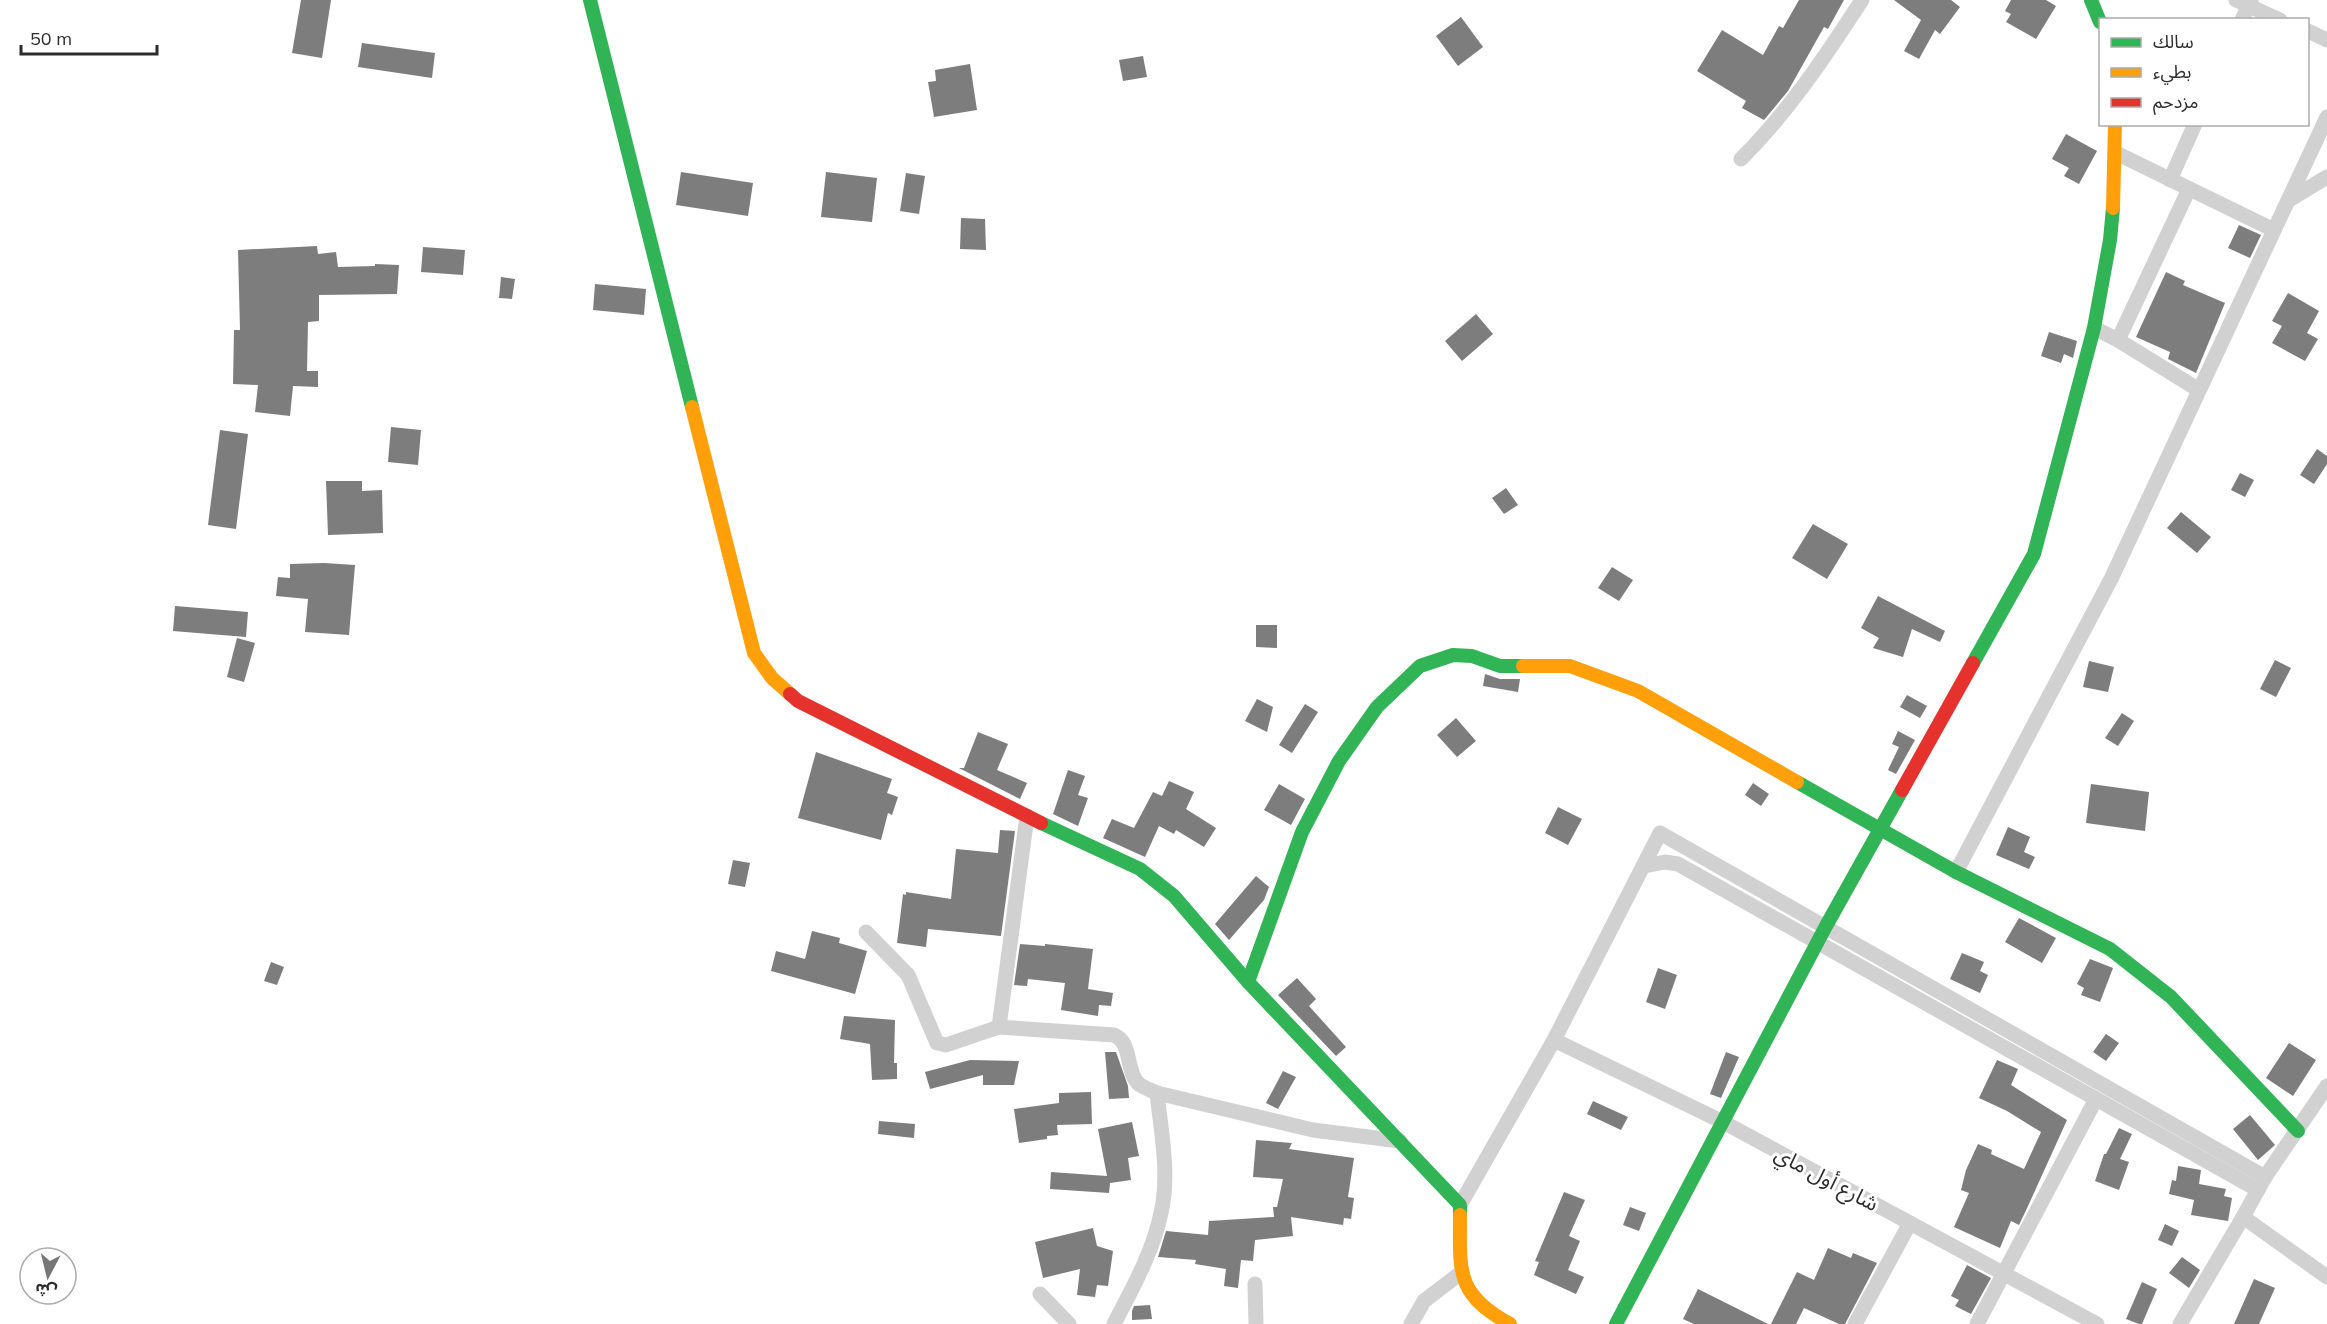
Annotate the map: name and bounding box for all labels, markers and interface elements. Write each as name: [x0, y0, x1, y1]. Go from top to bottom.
scale bar: [21, 18, 158, 56]
legend: [2099, 18, 2309, 126]
text: 50 m: [30, 27, 72, 50]
text: سالك: [2153, 30, 2194, 53]
text: بطيء: [2153, 60, 2191, 85]
text: مزدحم: [2153, 90, 2198, 115]
street label: شارع أول ماي: [1769, 1140, 1883, 1220]
north arrow: [18, 1246, 78, 1306]
text: ش: [34, 1280, 58, 1302]

